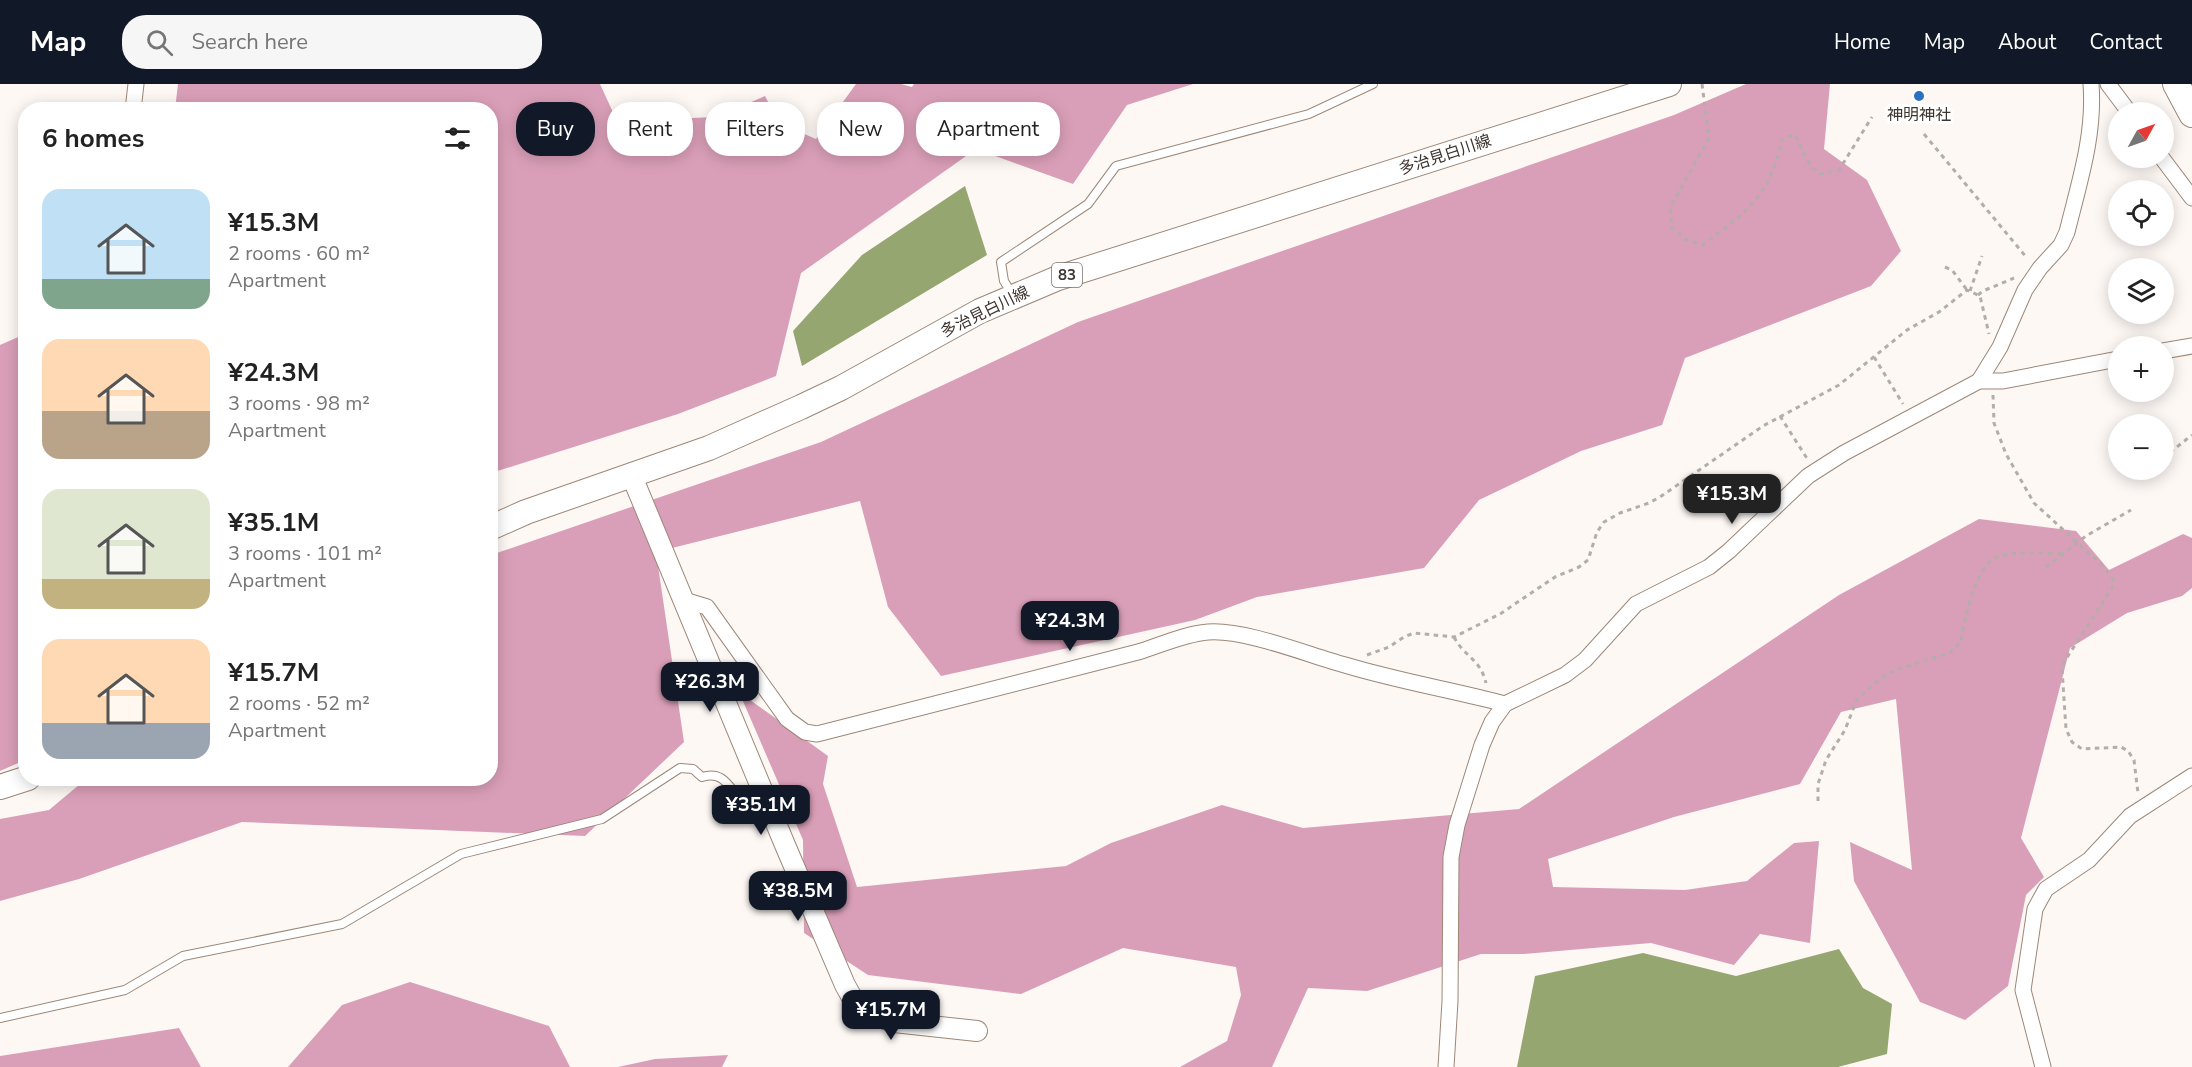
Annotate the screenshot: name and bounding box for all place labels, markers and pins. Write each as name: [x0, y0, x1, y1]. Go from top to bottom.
marker: 神明神社: [1912, 89, 1926, 103]
place label: 神明神社: [1887, 104, 1951, 126]
pin: ¥15.3M: [1683, 474, 1781, 525]
pin: ¥24.3M: [1021, 601, 1119, 652]
pin: ¥26.3M: [661, 662, 759, 713]
pin: ¥35.1M: [712, 785, 810, 836]
pin: ¥38.5M: [749, 871, 847, 922]
pin: ¥15.7M: [842, 990, 940, 1041]

